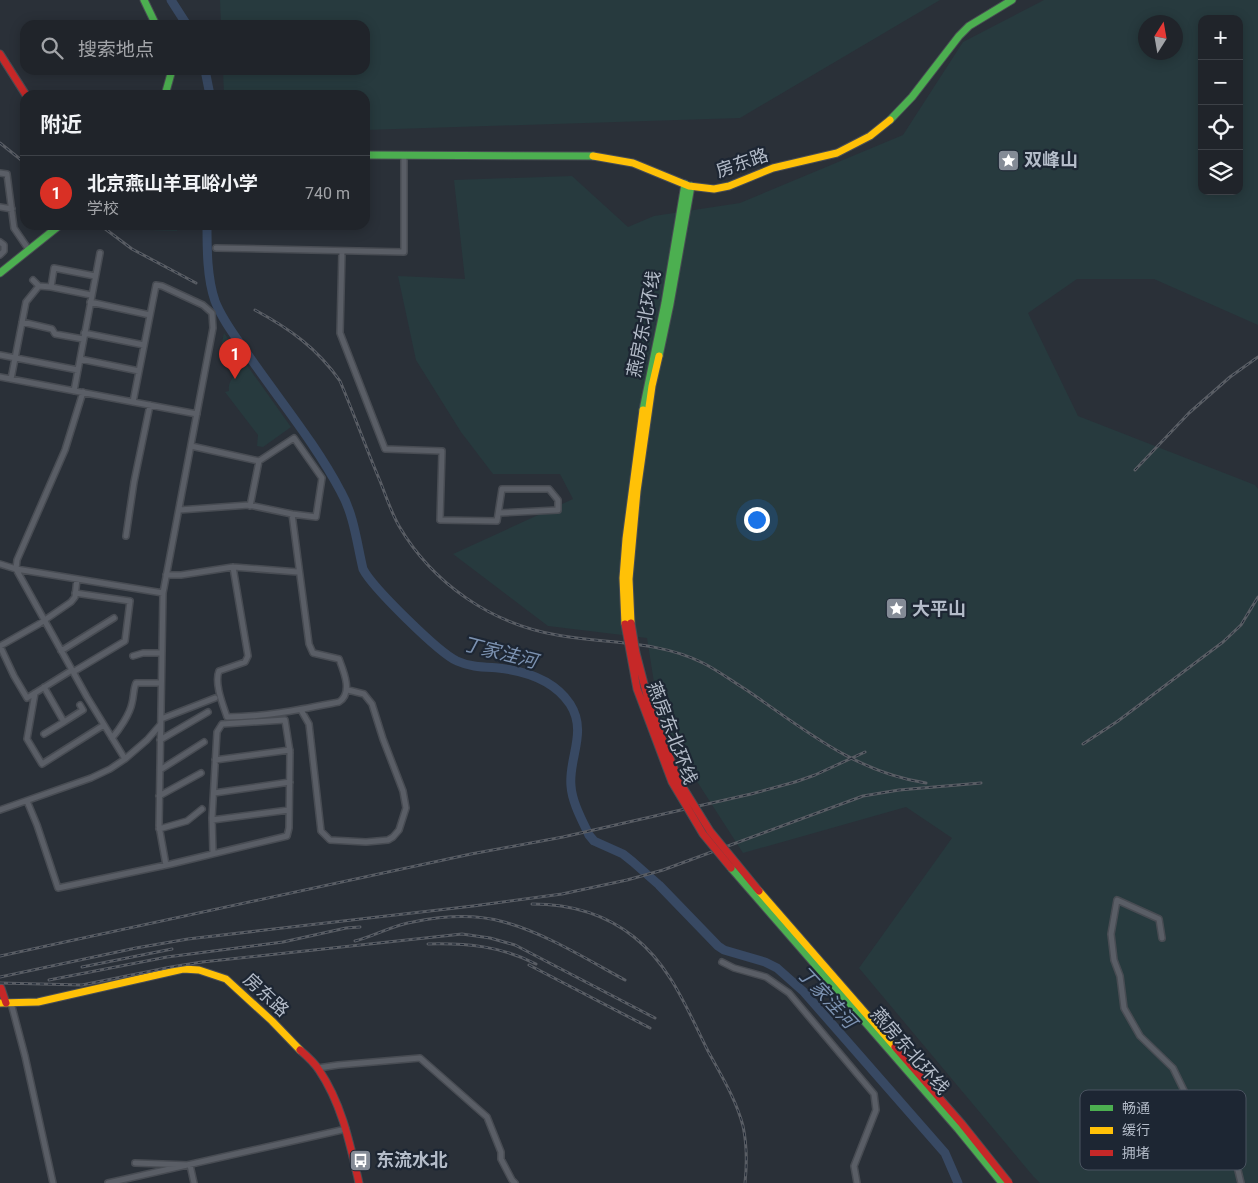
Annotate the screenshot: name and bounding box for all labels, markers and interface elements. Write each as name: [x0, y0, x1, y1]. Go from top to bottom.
north arrow: [1138, 15, 1183, 60]
map controls: [1198, 15, 1243, 195]
button: +: [1198, 15, 1243, 60]
search box: [20, 20, 370, 75]
icon: search: [38, 34, 66, 62]
text: 搜索地点: [78, 38, 154, 61]
button: −: [1198, 60, 1243, 105]
button: locate: [1198, 105, 1243, 150]
text: 附近: [40, 113, 82, 137]
street label: 房东路: [713, 144, 771, 181]
place icon: 双峰山: [996, 148, 1020, 172]
place label: 双峰山: [1024, 149, 1078, 170]
button: layers: [1198, 150, 1243, 195]
text: 北京燕山羊耳峪小学: [87, 172, 258, 195]
text: 1: [51, 184, 61, 203]
text: 740 m: [305, 184, 350, 203]
text: 学校: [87, 199, 119, 218]
street label: 燕房东北环线: [623, 269, 664, 379]
pin: 1: [219, 338, 251, 379]
your location: [744, 507, 770, 533]
place icon: 大平山: [884, 597, 908, 621]
place label: 大平山: [912, 598, 966, 619]
water label: 丁家洼河: [460, 632, 543, 674]
street label: 燕房东北环线: [643, 679, 702, 787]
water label: 丁家洼河: [792, 962, 864, 1036]
street label: 房东路: [239, 969, 293, 1021]
street label: 燕房东北环线: [867, 1003, 954, 1098]
legend: [1080, 1090, 1246, 1170]
text: 畅通: [1122, 1100, 1150, 1116]
text: 缓行: [1122, 1122, 1150, 1138]
text: 拥堵: [1122, 1145, 1150, 1161]
bus stop icon: 东流水北: [348, 1148, 372, 1172]
place label: 东流水北: [376, 1149, 448, 1170]

